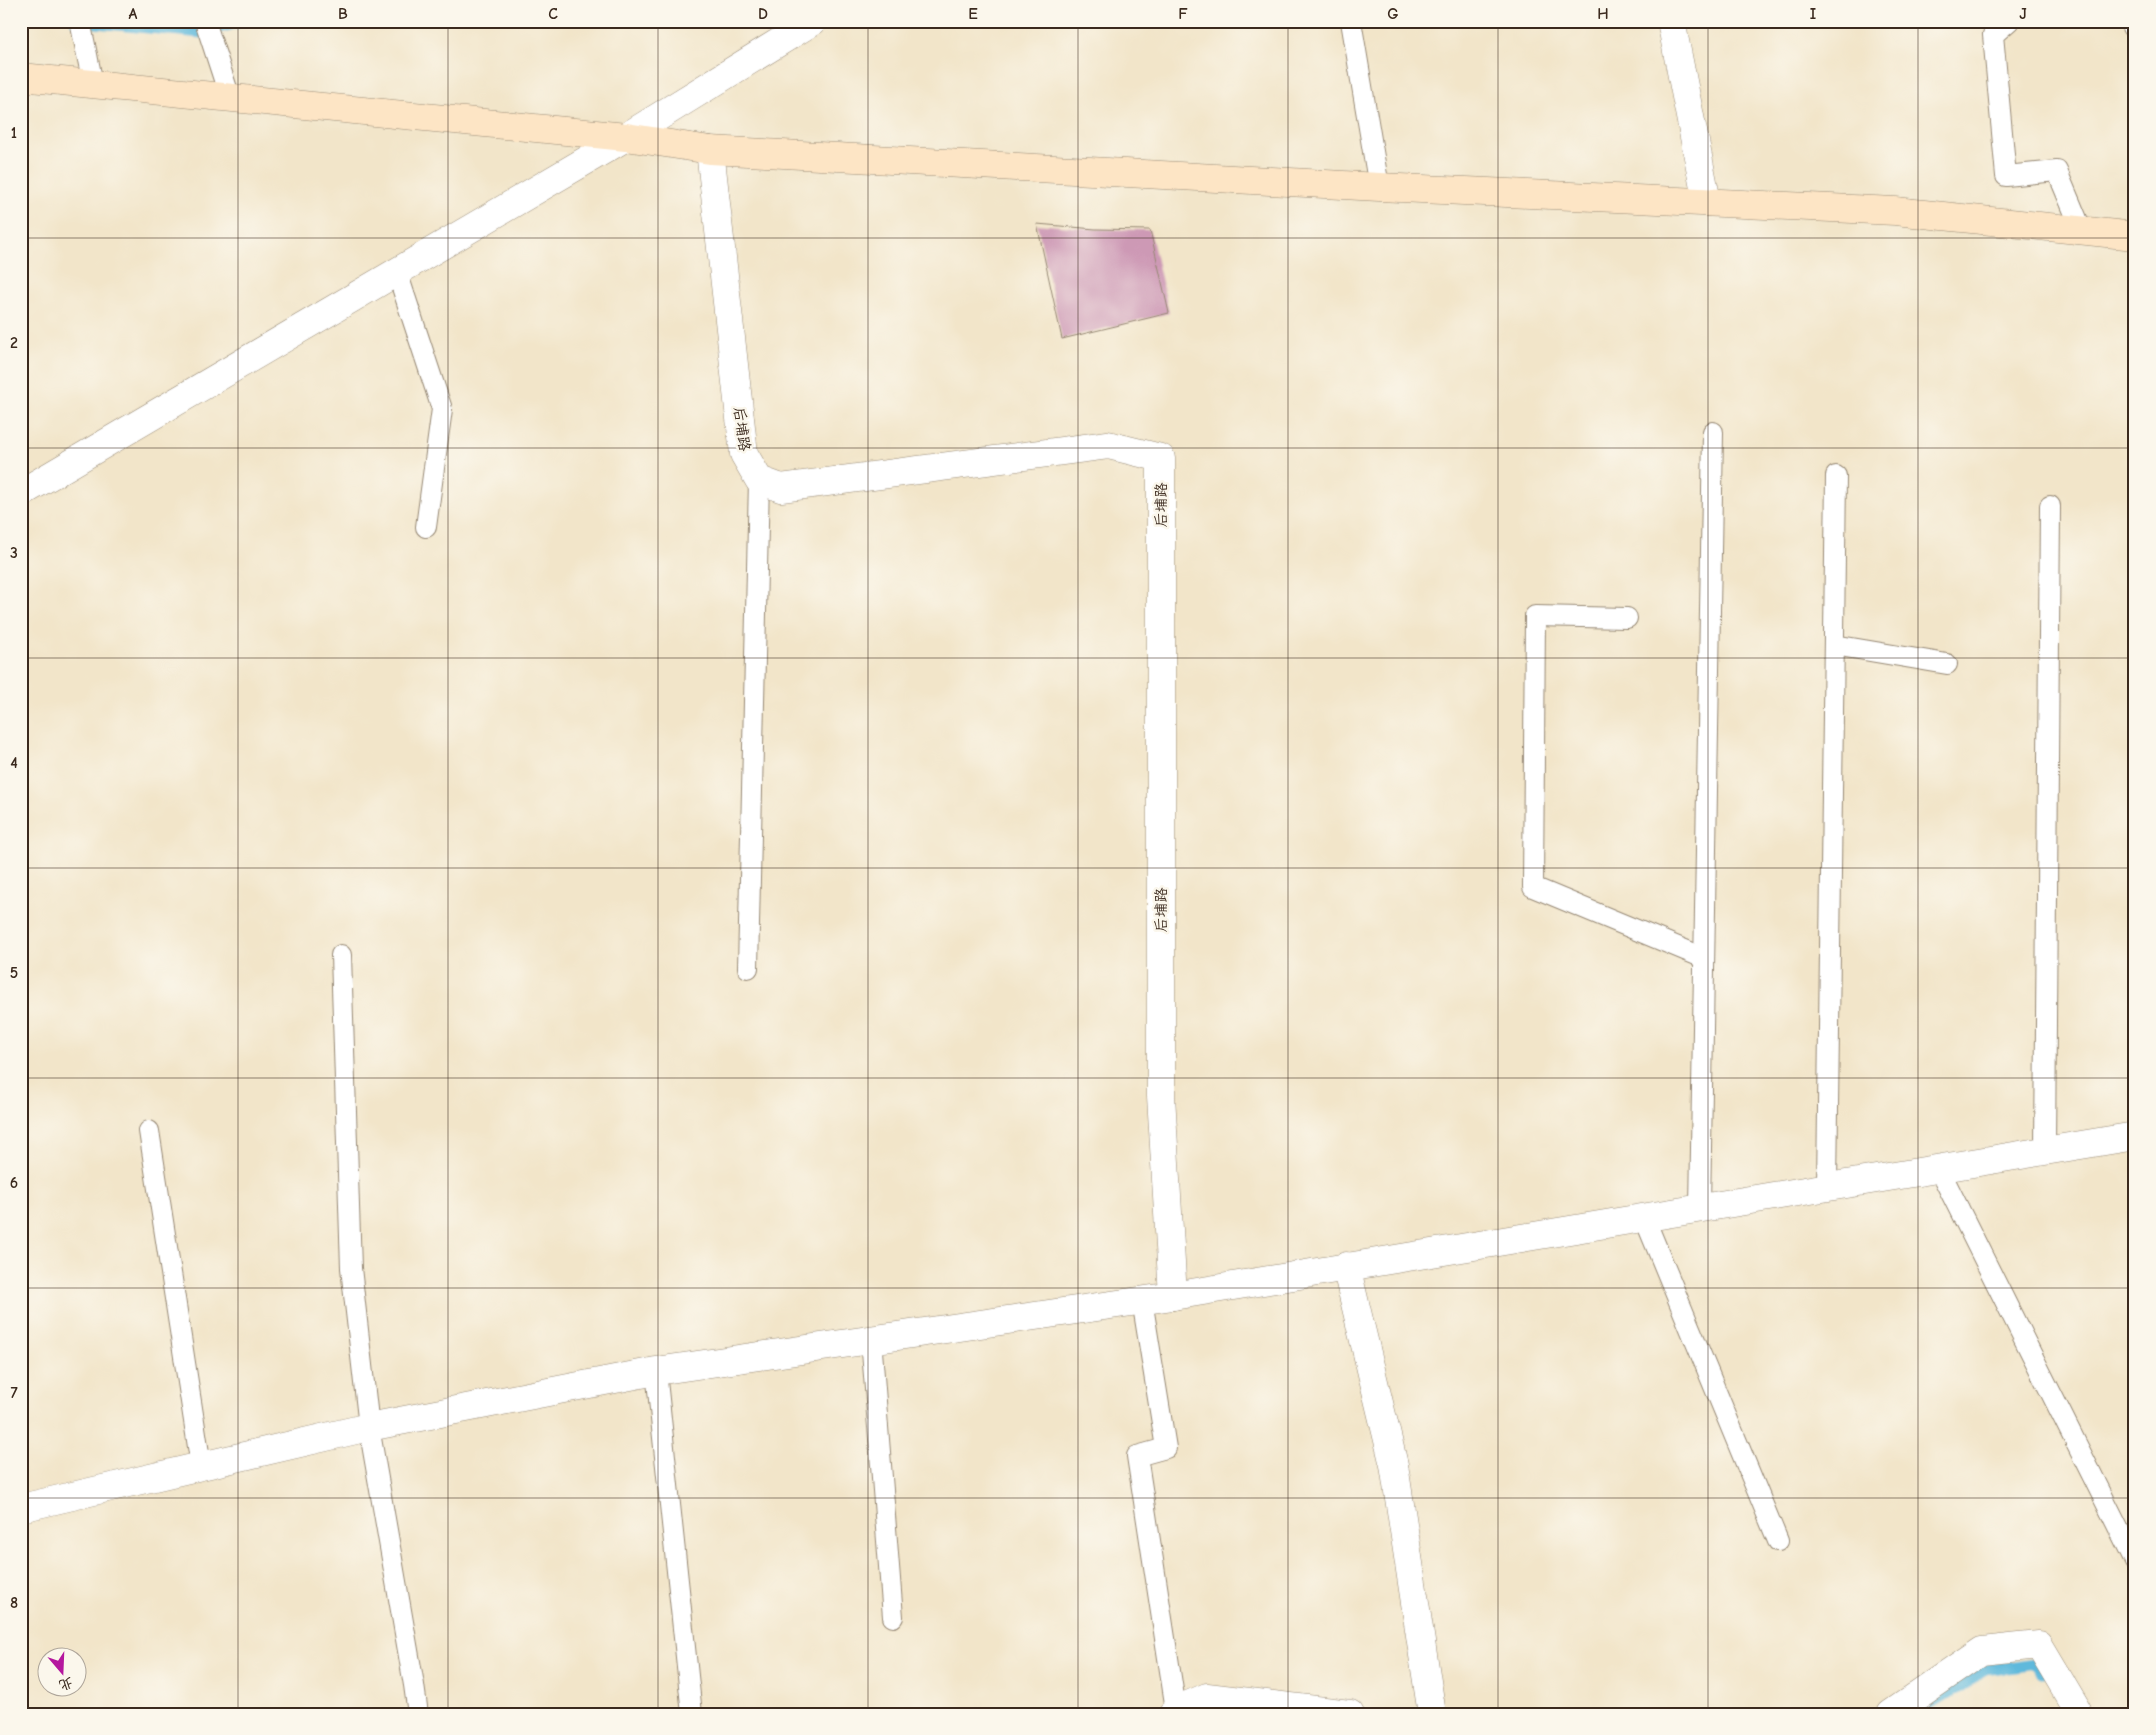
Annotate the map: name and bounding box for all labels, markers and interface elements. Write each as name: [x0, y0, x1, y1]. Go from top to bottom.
text: A: [129, 5, 138, 23]
text: B: [338, 5, 348, 23]
text: C: [548, 5, 558, 23]
text: D: [758, 5, 768, 23]
text: E: [968, 5, 978, 23]
text: F: [1178, 5, 1188, 23]
text: G: [1387, 5, 1399, 23]
text: H: [1597, 5, 1609, 23]
text: I: [1810, 5, 1816, 23]
text: J: [2019, 5, 2027, 23]
text: 1: [11, 124, 17, 142]
text: 2: [10, 334, 18, 352]
street label: 后埔路: [730, 405, 754, 453]
street label: 后埔路: [1152, 482, 1170, 528]
text: 3: [10, 544, 18, 562]
text: 4: [10, 754, 18, 772]
street label: 后埔路: [1152, 887, 1170, 933]
text: 5: [10, 964, 18, 982]
text: 6: [10, 1174, 18, 1192]
text: 7: [10, 1384, 18, 1402]
text: 8: [10, 1594, 18, 1612]
north arrow: [38, 1648, 88, 1698]
text: 北: [57, 1674, 75, 1694]

